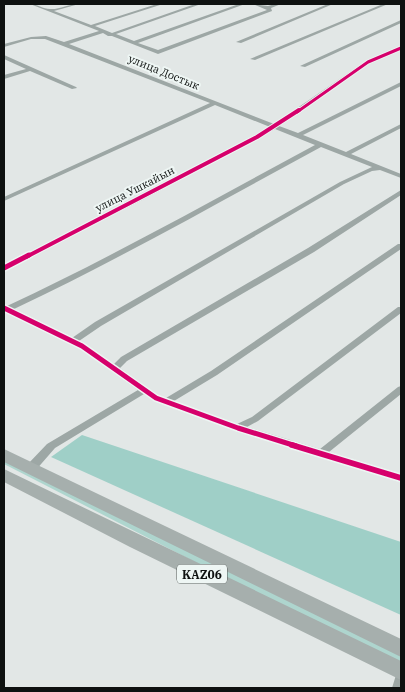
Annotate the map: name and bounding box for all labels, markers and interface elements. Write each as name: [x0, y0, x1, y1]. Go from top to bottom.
street label: улица Достык: [126, 51, 202, 93]
street label: улица Ушкайын: [93, 163, 177, 215]
road number: KАZ06: [177, 564, 227, 584]

